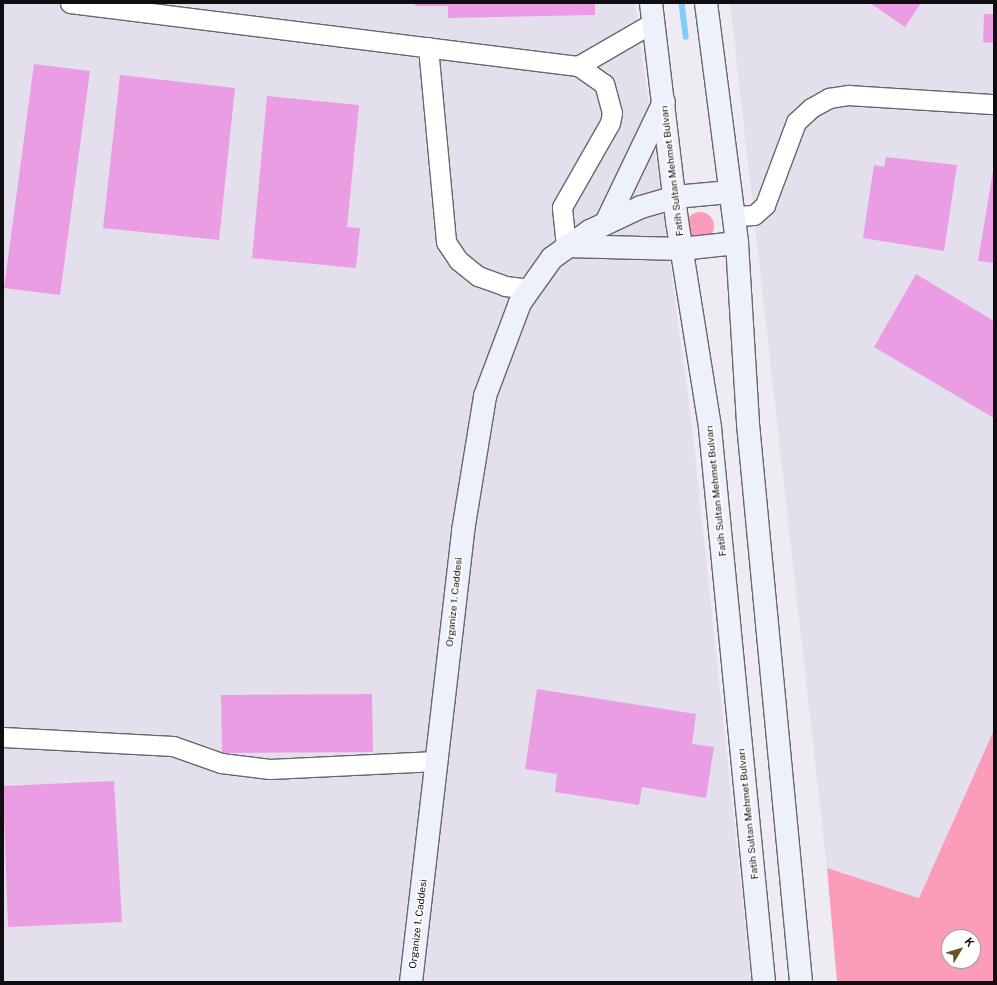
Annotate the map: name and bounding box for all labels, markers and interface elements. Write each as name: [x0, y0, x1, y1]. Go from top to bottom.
street label: Fatih Sultan Mehmet Bulvarı: [658, 105, 686, 237]
street label: Fatih Sultan Mehmet Bulvarı: [703, 425, 729, 557]
street label: Organize 1. Caddesi: [443, 557, 465, 647]
street label: Fatih Sultan Mehmet Bulvarı: [735, 748, 761, 880]
street label: Organize 1. Caddesi: [407, 879, 429, 969]
north arrow: [941, 929, 981, 969]
text: K: [963, 935, 977, 949]

